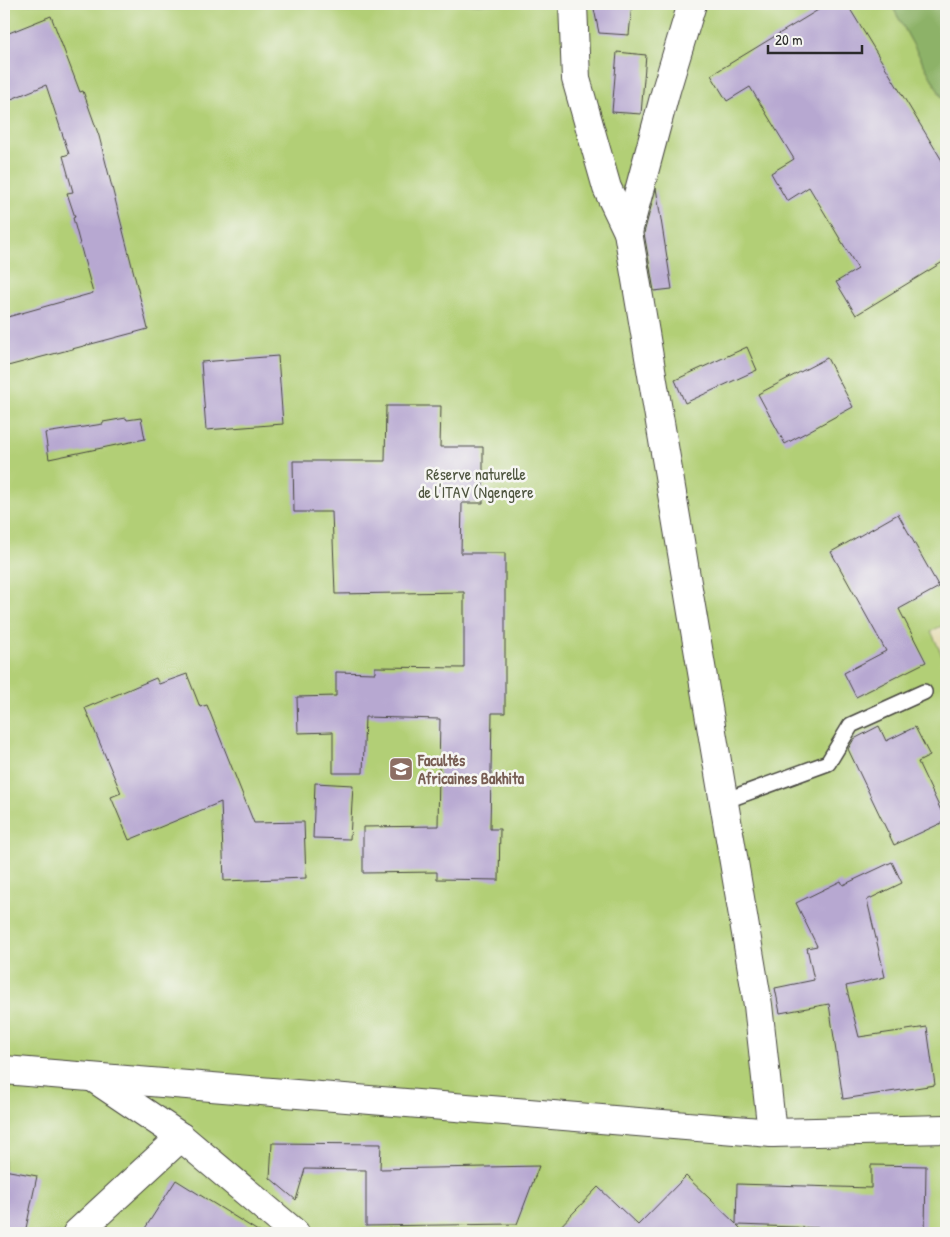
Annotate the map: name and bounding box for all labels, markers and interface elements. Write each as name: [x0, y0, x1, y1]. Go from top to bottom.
scale bar: [768, 22, 861, 54]
text: 20 m: [775, 29, 802, 50]
park label: Réserve naturelle de l'ITAV (Ngengere: [418, 463, 534, 503]
place label: Facultés Africaines Bakhita: [417, 749, 525, 789]
school or university icon: Facultés Africaines Bakhita: [388, 756, 414, 782]

